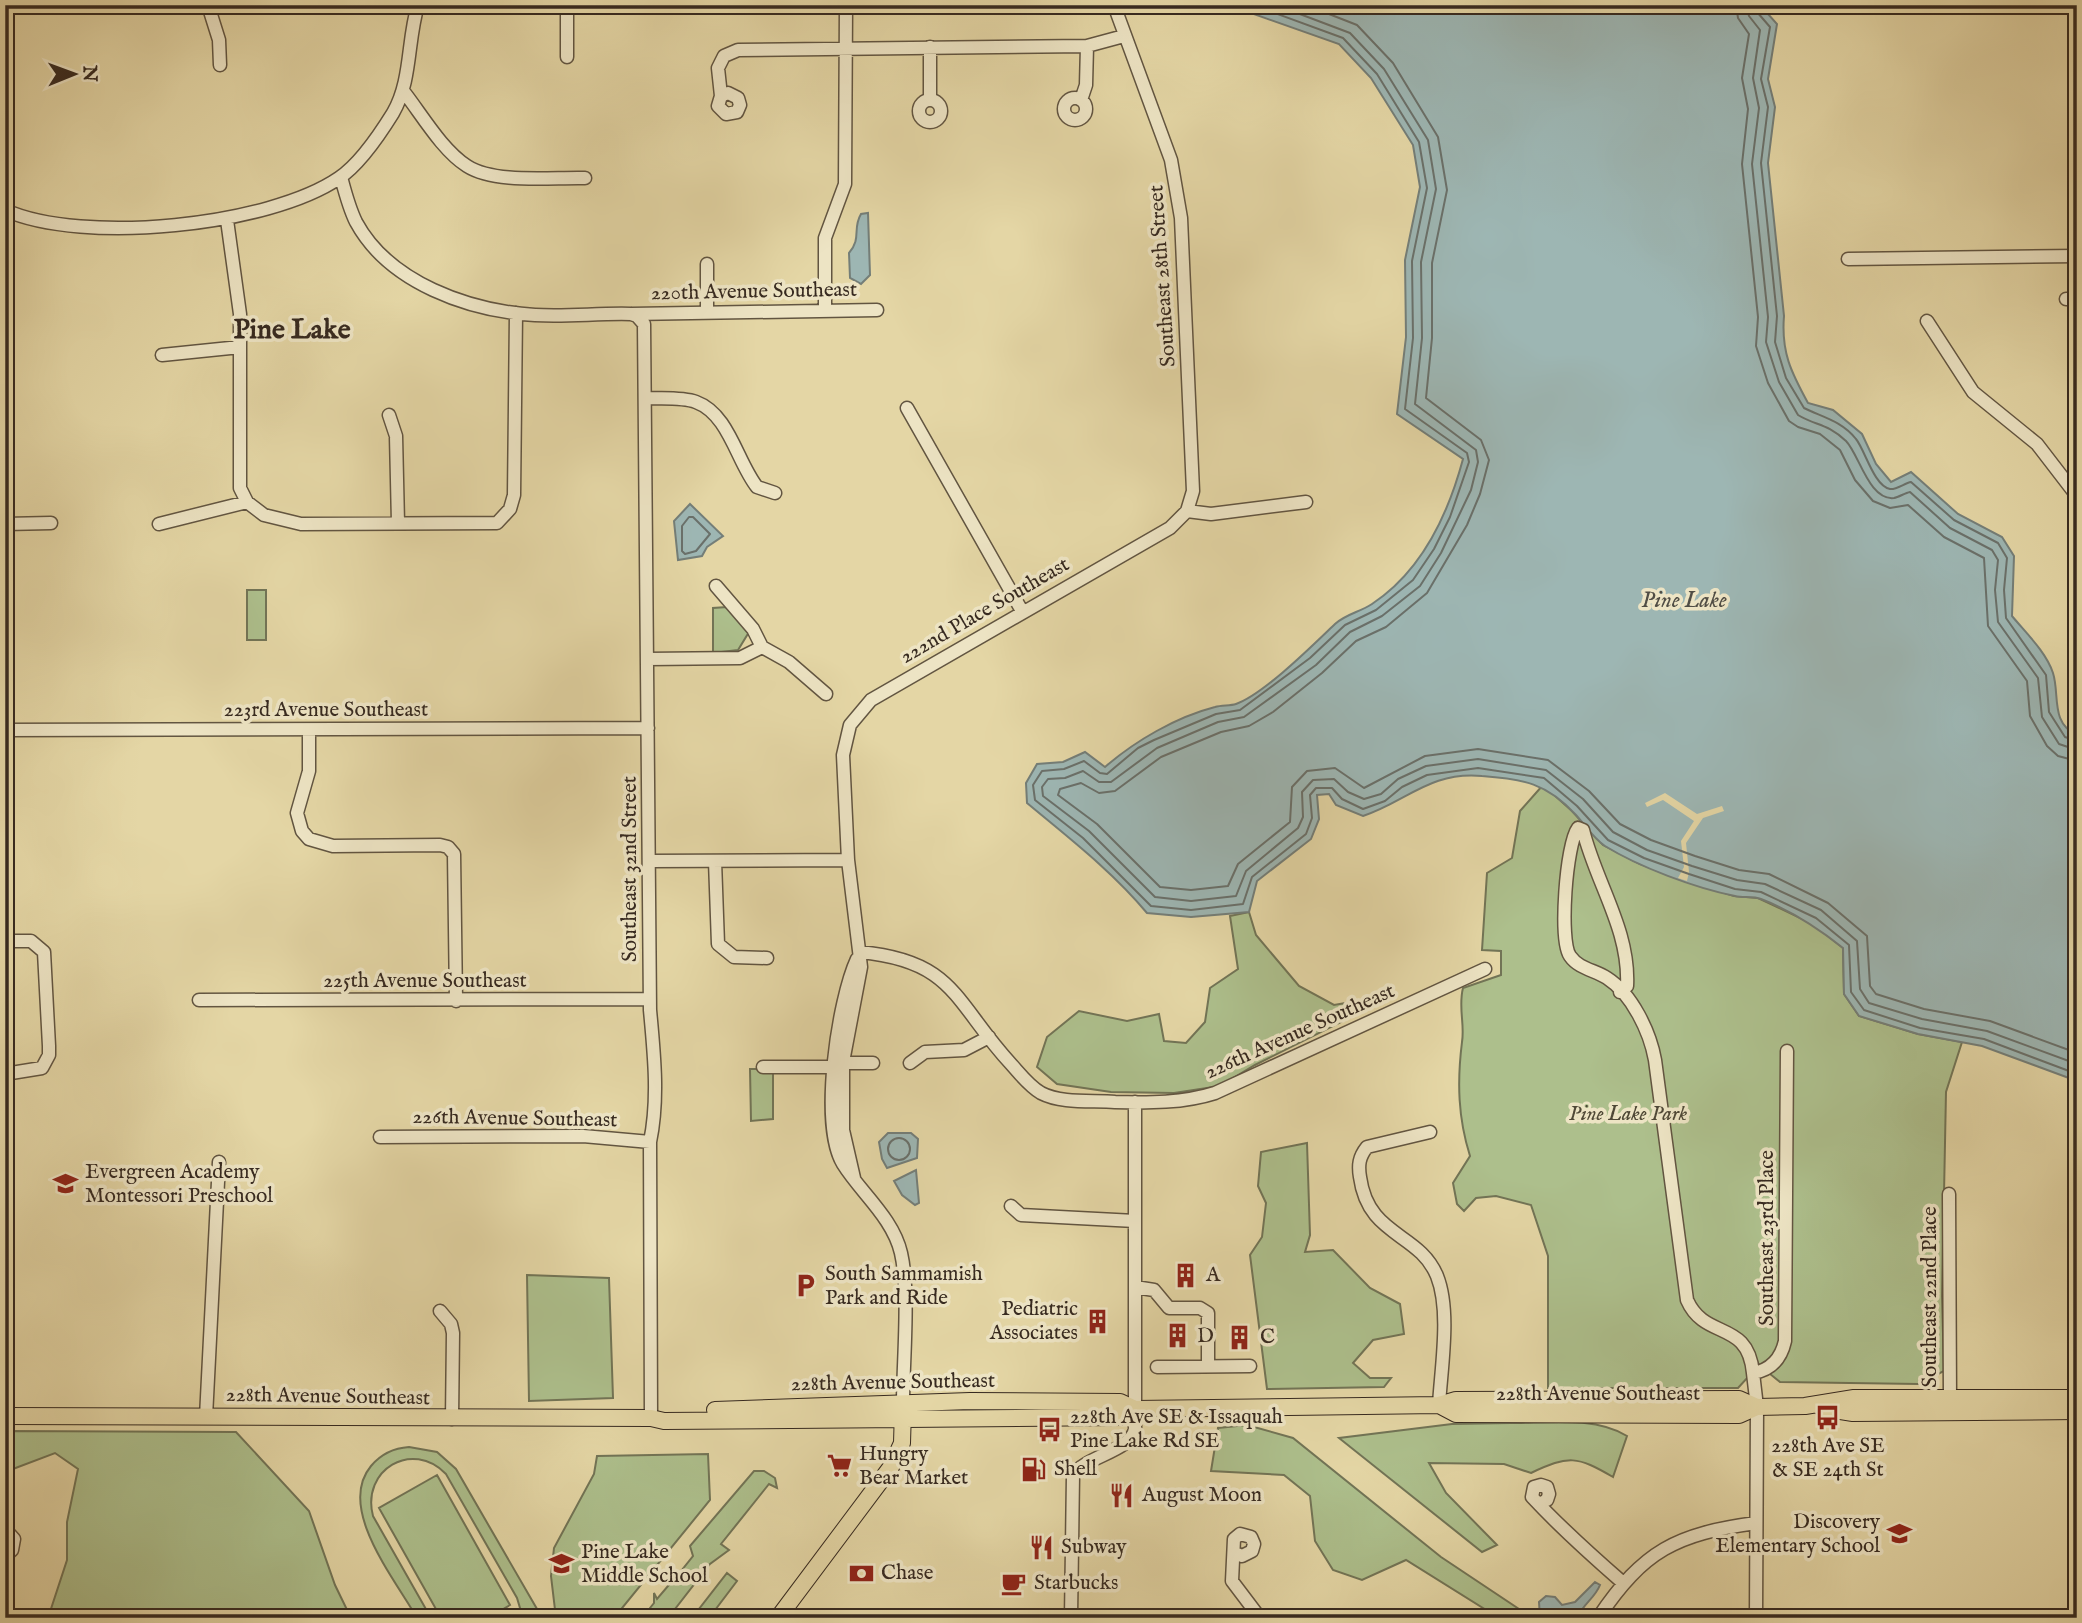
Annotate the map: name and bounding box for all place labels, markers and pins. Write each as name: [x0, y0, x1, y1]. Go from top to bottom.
place label: Evergreen Academy Montessori Preschool: [85, 1159, 273, 1210]
school or university icon: Evergreen Academy Montessori Preschool: [51, 1170, 79, 1198]
place label: South Sammamish Park and Ride: [825, 1261, 983, 1312]
building icon: A: [1172, 1261, 1200, 1289]
place label: A: [1205, 1262, 1221, 1289]
parking icon: South Sammamish Park and Ride: [791, 1272, 819, 1300]
place label: Pediatric Associates: [989, 1296, 1078, 1347]
building icon: Pediatric Associates: [1084, 1307, 1112, 1335]
building icon: D: [1163, 1322, 1191, 1350]
place label: D: [1197, 1323, 1214, 1350]
building icon: C: [1226, 1323, 1254, 1351]
place label: C: [1260, 1324, 1275, 1351]
bus stop icon: 228th Ave SE & SE 24th St: [1814, 1403, 1842, 1431]
place label: 228th Ave SE & Issaquah Pine Lake Rd SE: [1070, 1404, 1283, 1455]
bus stop icon: 228th Ave SE & Issaquah Pine Lake Rd SE: [1036, 1415, 1064, 1443]
place label: 228th Ave SE & SE 24th St: [1771, 1433, 1885, 1484]
place label: Hungry Bear Market: [859, 1441, 968, 1492]
supermarket icon: Hungry Bear Market: [825, 1452, 853, 1480]
fuel station icon: Shell: [1020, 1455, 1048, 1483]
place label: Shell: [1054, 1456, 1097, 1483]
restaurant icon: August Moon: [1108, 1481, 1136, 1509]
place label: August Moon: [1141, 1482, 1262, 1509]
place label: Discovery Elementary School: [1715, 1509, 1881, 1560]
school or university icon: Discovery Elementary School: [1886, 1520, 1914, 1548]
restaurant icon: Subway: [1027, 1533, 1055, 1561]
place label: Subway: [1061, 1534, 1127, 1561]
place label: Pine Lake Middle School: [581, 1539, 708, 1590]
school or university icon: Pine Lake Middle School: [547, 1550, 575, 1578]
bank icon: Chase: [847, 1559, 875, 1587]
place label: Chase: [881, 1560, 934, 1587]
cafe icon: Starbucks: [1000, 1569, 1028, 1597]
place label: Starbucks: [1034, 1570, 1118, 1597]

